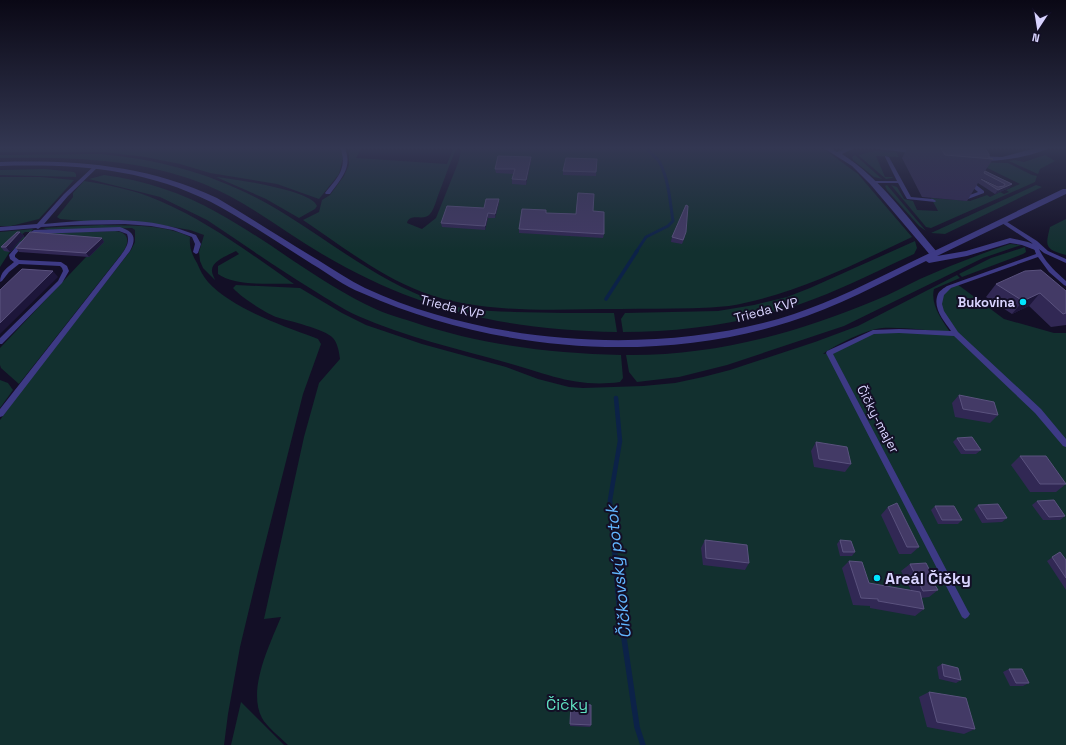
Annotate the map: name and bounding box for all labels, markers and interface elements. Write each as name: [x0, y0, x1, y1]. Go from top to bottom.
north arrow: [1018, 8, 1058, 48]
text: N: [1031, 30, 1041, 45]
street label: Trieda KVP: [418, 291, 486, 323]
street label: Trieda KVP: [732, 293, 800, 327]
place label: Bukovina: [958, 294, 1015, 311]
marker: Bukovina: [1018, 297, 1028, 307]
street label: Čičky-majer: [853, 382, 903, 456]
water label: Čičkovský potok: [600, 502, 636, 640]
place label: Areál Čičky: [885, 568, 971, 589]
marker: Areál Čičky: [872, 573, 882, 583]
park label: Čičky: [546, 694, 588, 715]

